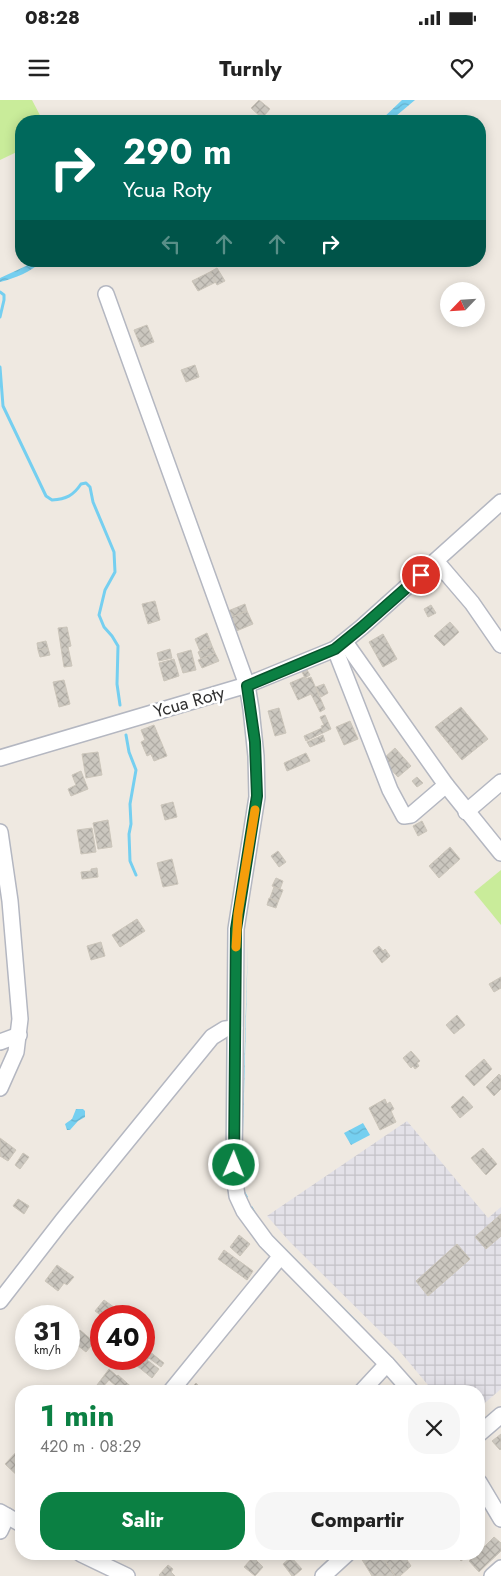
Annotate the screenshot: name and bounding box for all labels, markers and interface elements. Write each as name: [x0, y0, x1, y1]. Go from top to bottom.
text: 08:28: [25, 4, 80, 31]
text: Turnly: [219, 52, 282, 84]
icon: menu: [25, 54, 53, 82]
icon: heart: [448, 54, 476, 82]
text: 290 m: [123, 127, 232, 177]
icon: right: [40, 135, 105, 200]
text: Ycua Roty: [123, 173, 212, 205]
icon: left: [157, 230, 185, 258]
icon: ahead: [210, 230, 238, 258]
icon: ahead: [263, 230, 291, 258]
icon: right: [316, 230, 344, 258]
north arrow: [440, 282, 485, 328]
map controls: [440, 282, 485, 327]
pin: [400, 554, 442, 596]
icon: arrive: [407, 561, 435, 589]
street label: Ycua Roty: [151, 679, 228, 724]
position arrow: [207, 1138, 259, 1190]
speed limit sign: 40: [90, 1305, 155, 1370]
text: 31: [33, 1313, 62, 1349]
text: km/h: [34, 1341, 61, 1359]
text: 1 min: [40, 1394, 114, 1437]
button: close: [408, 1402, 460, 1454]
text: 420 m · 08:29: [40, 1435, 141, 1458]
button: Salir: [40, 1492, 245, 1550]
button: Compartir: [255, 1492, 460, 1550]

